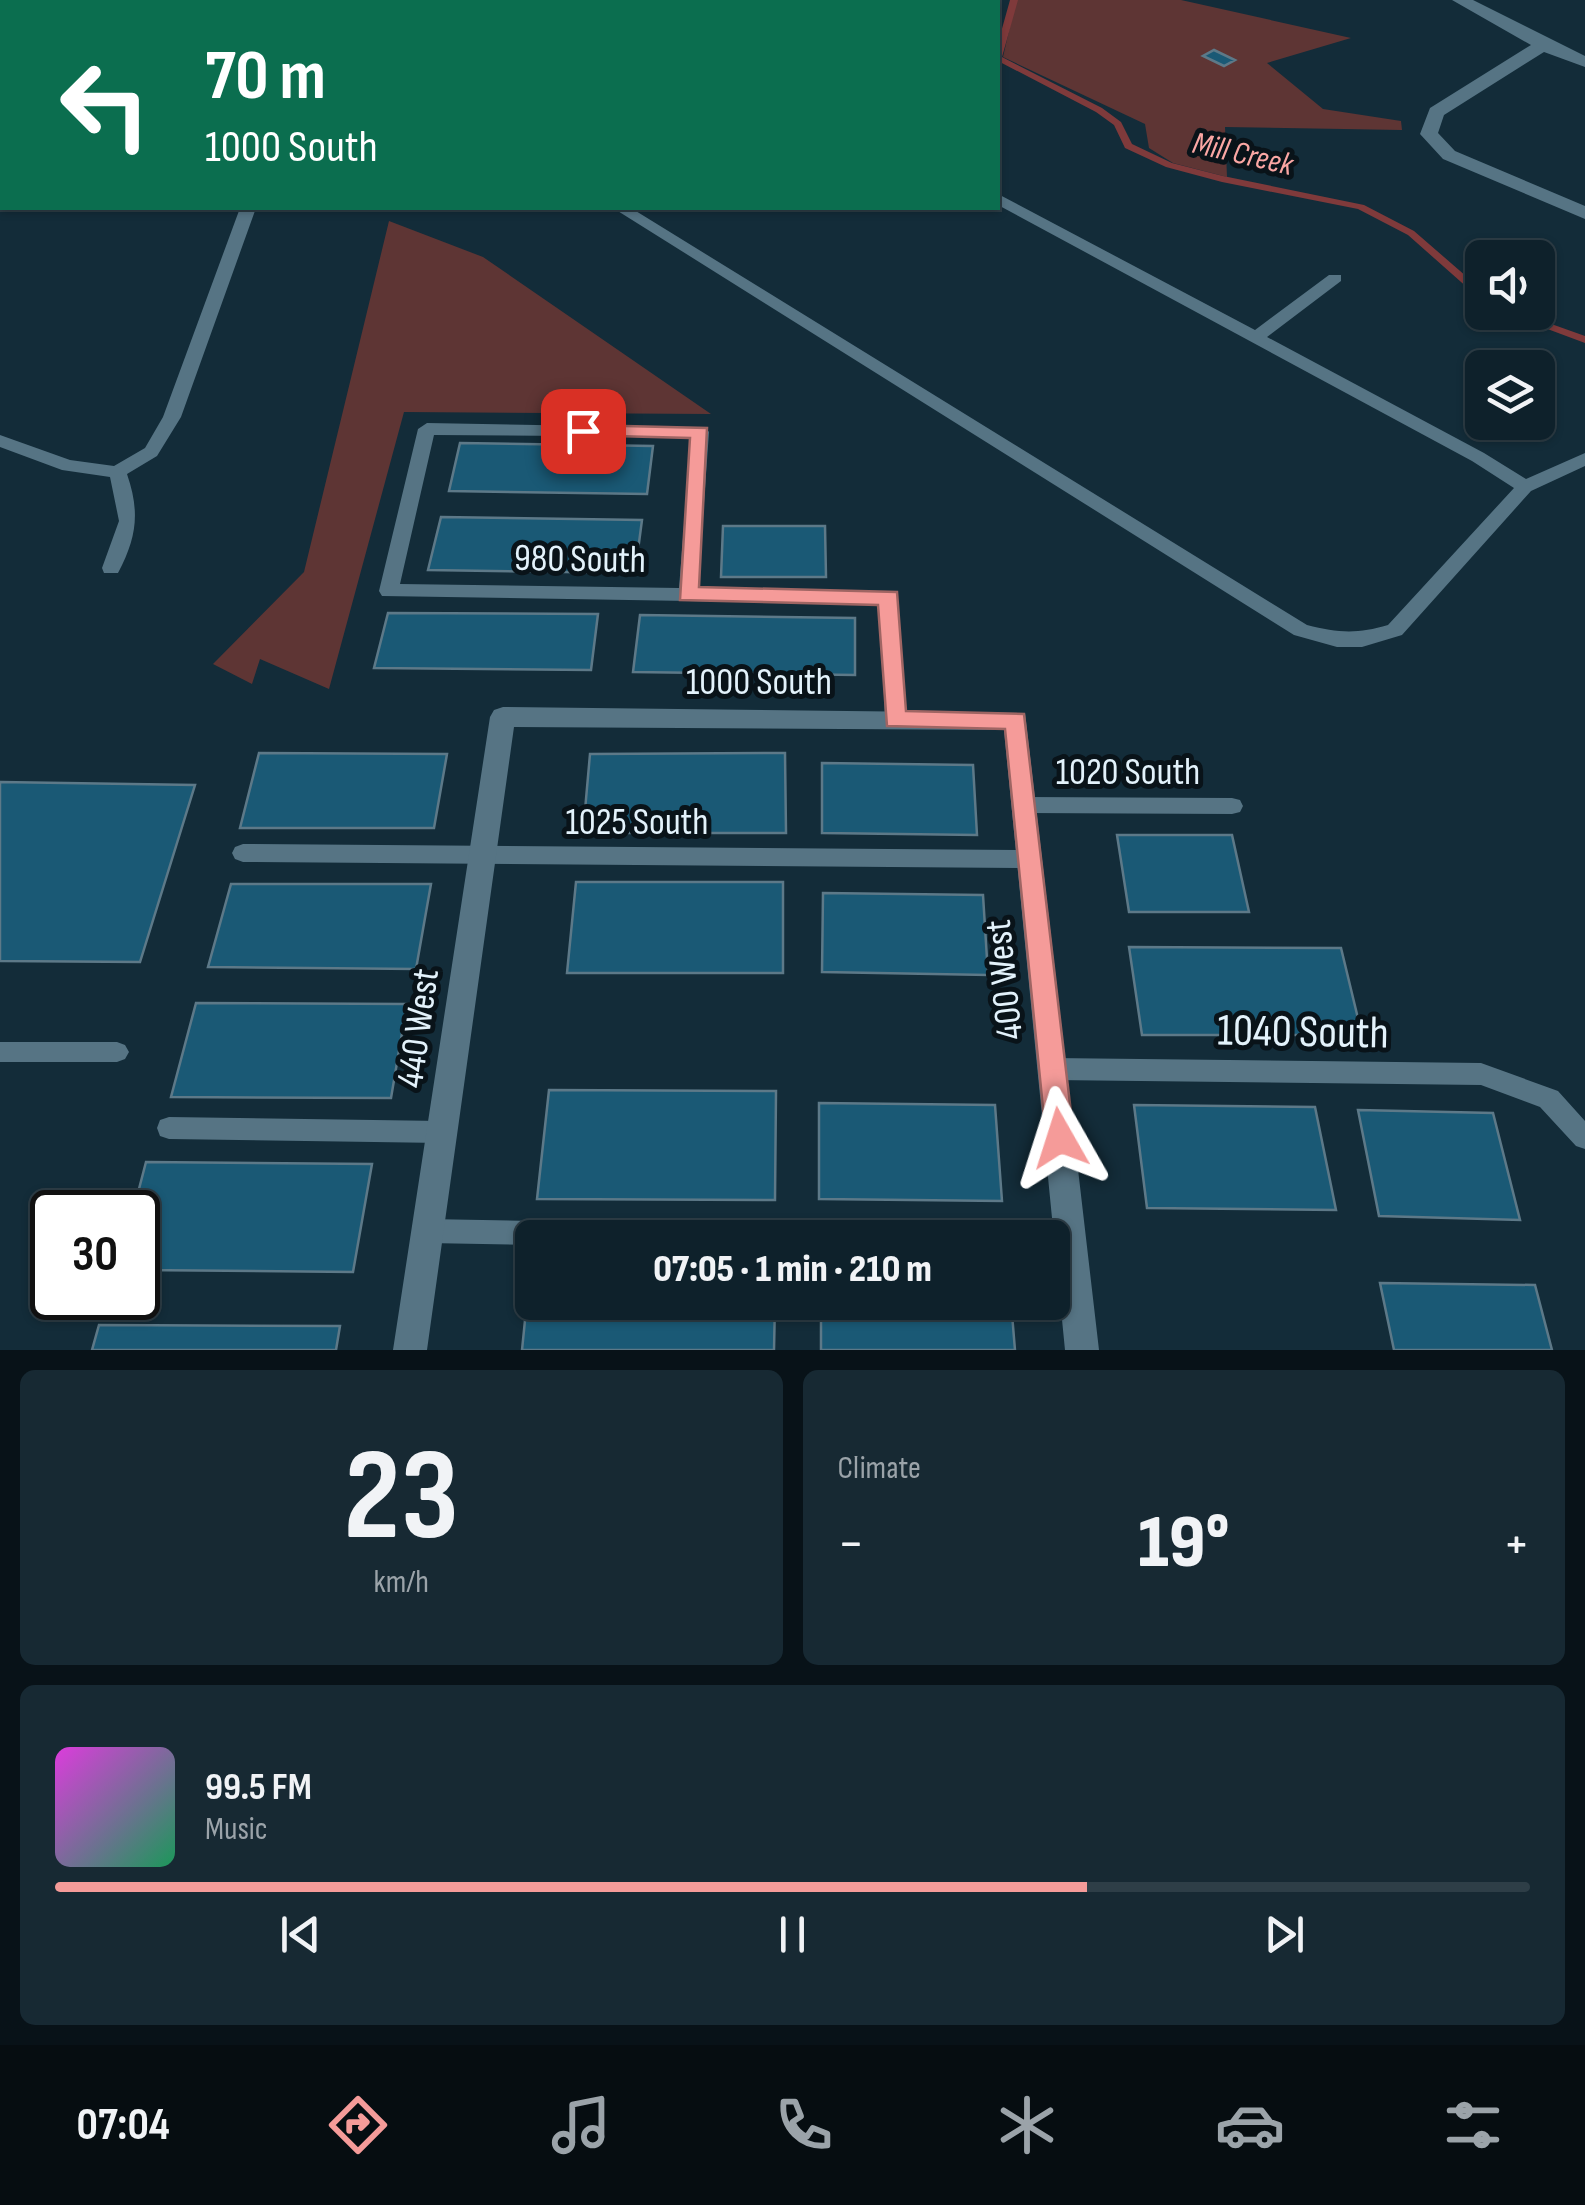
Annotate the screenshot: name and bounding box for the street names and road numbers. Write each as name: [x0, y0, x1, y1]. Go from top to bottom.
street label: 980 South: [513, 536, 646, 583]
street label: 1000 South: [686, 660, 832, 705]
street label: 1020 South: [1056, 750, 1200, 795]
street label: 1025 South: [566, 800, 708, 845]
street label: 400 West: [976, 918, 1033, 1042]
street label: 440 West: [388, 966, 449, 1091]
street label: 1040 South: [1217, 1004, 1389, 1061]

